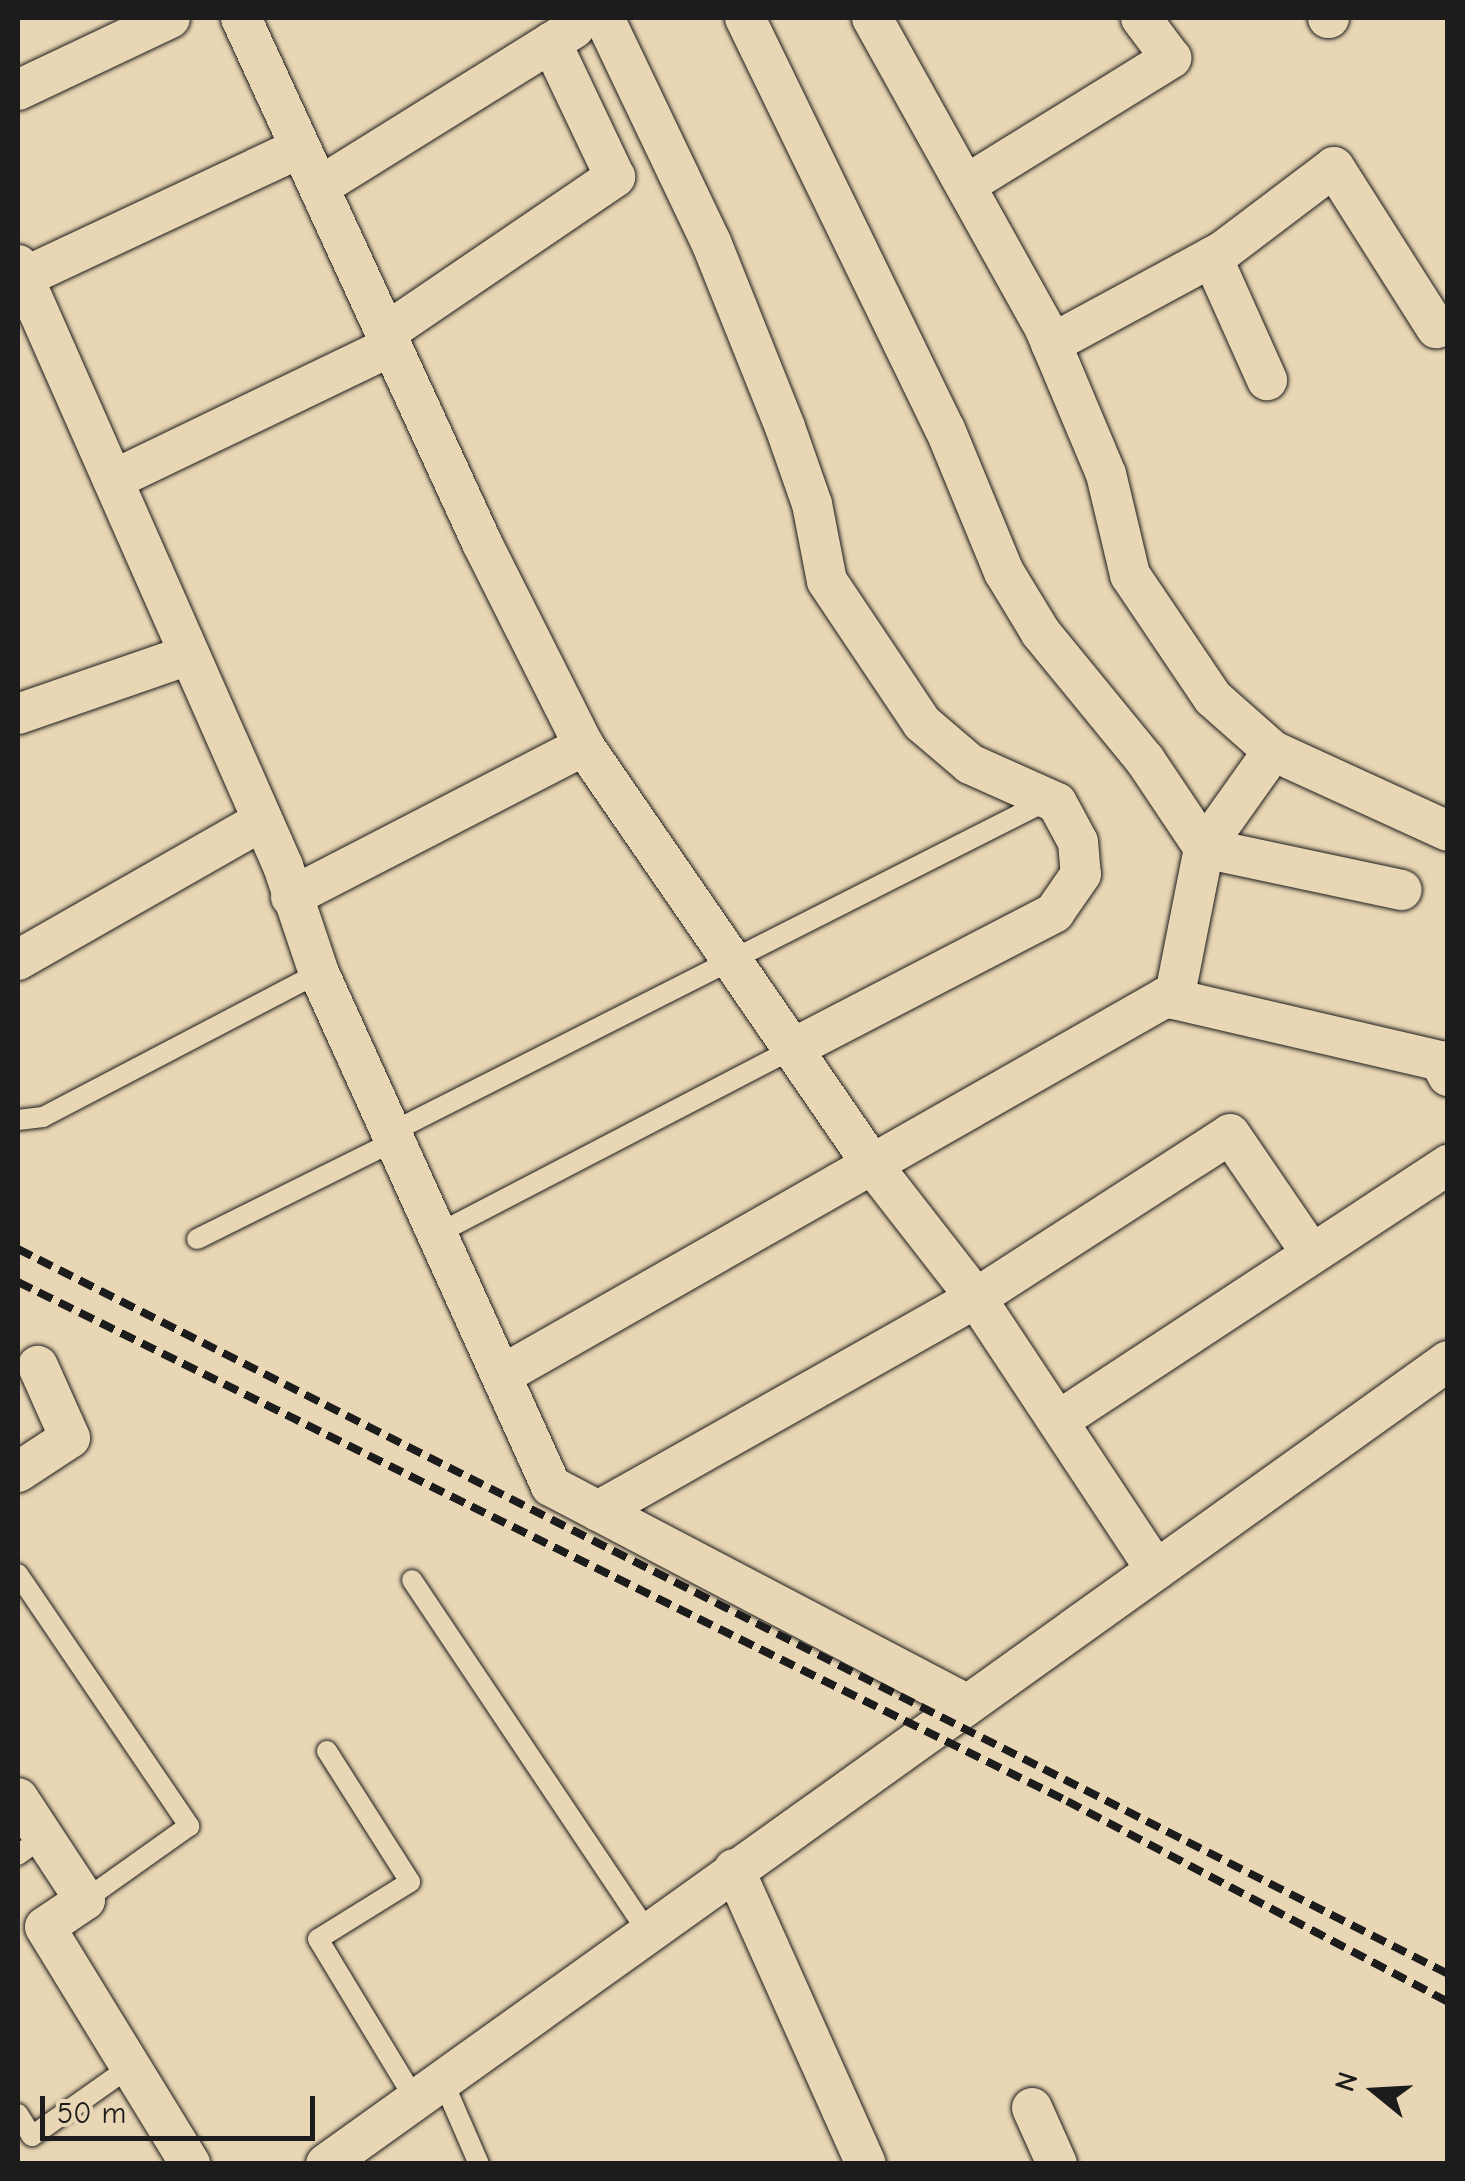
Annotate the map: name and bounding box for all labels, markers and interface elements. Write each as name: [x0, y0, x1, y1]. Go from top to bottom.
north arrow: [1325, 2041, 1425, 2141]
text: N: [1328, 2068, 1365, 2095]
scale bar: [45, 2076, 320, 2138]
text: 50 m: [57, 2096, 126, 2131]

